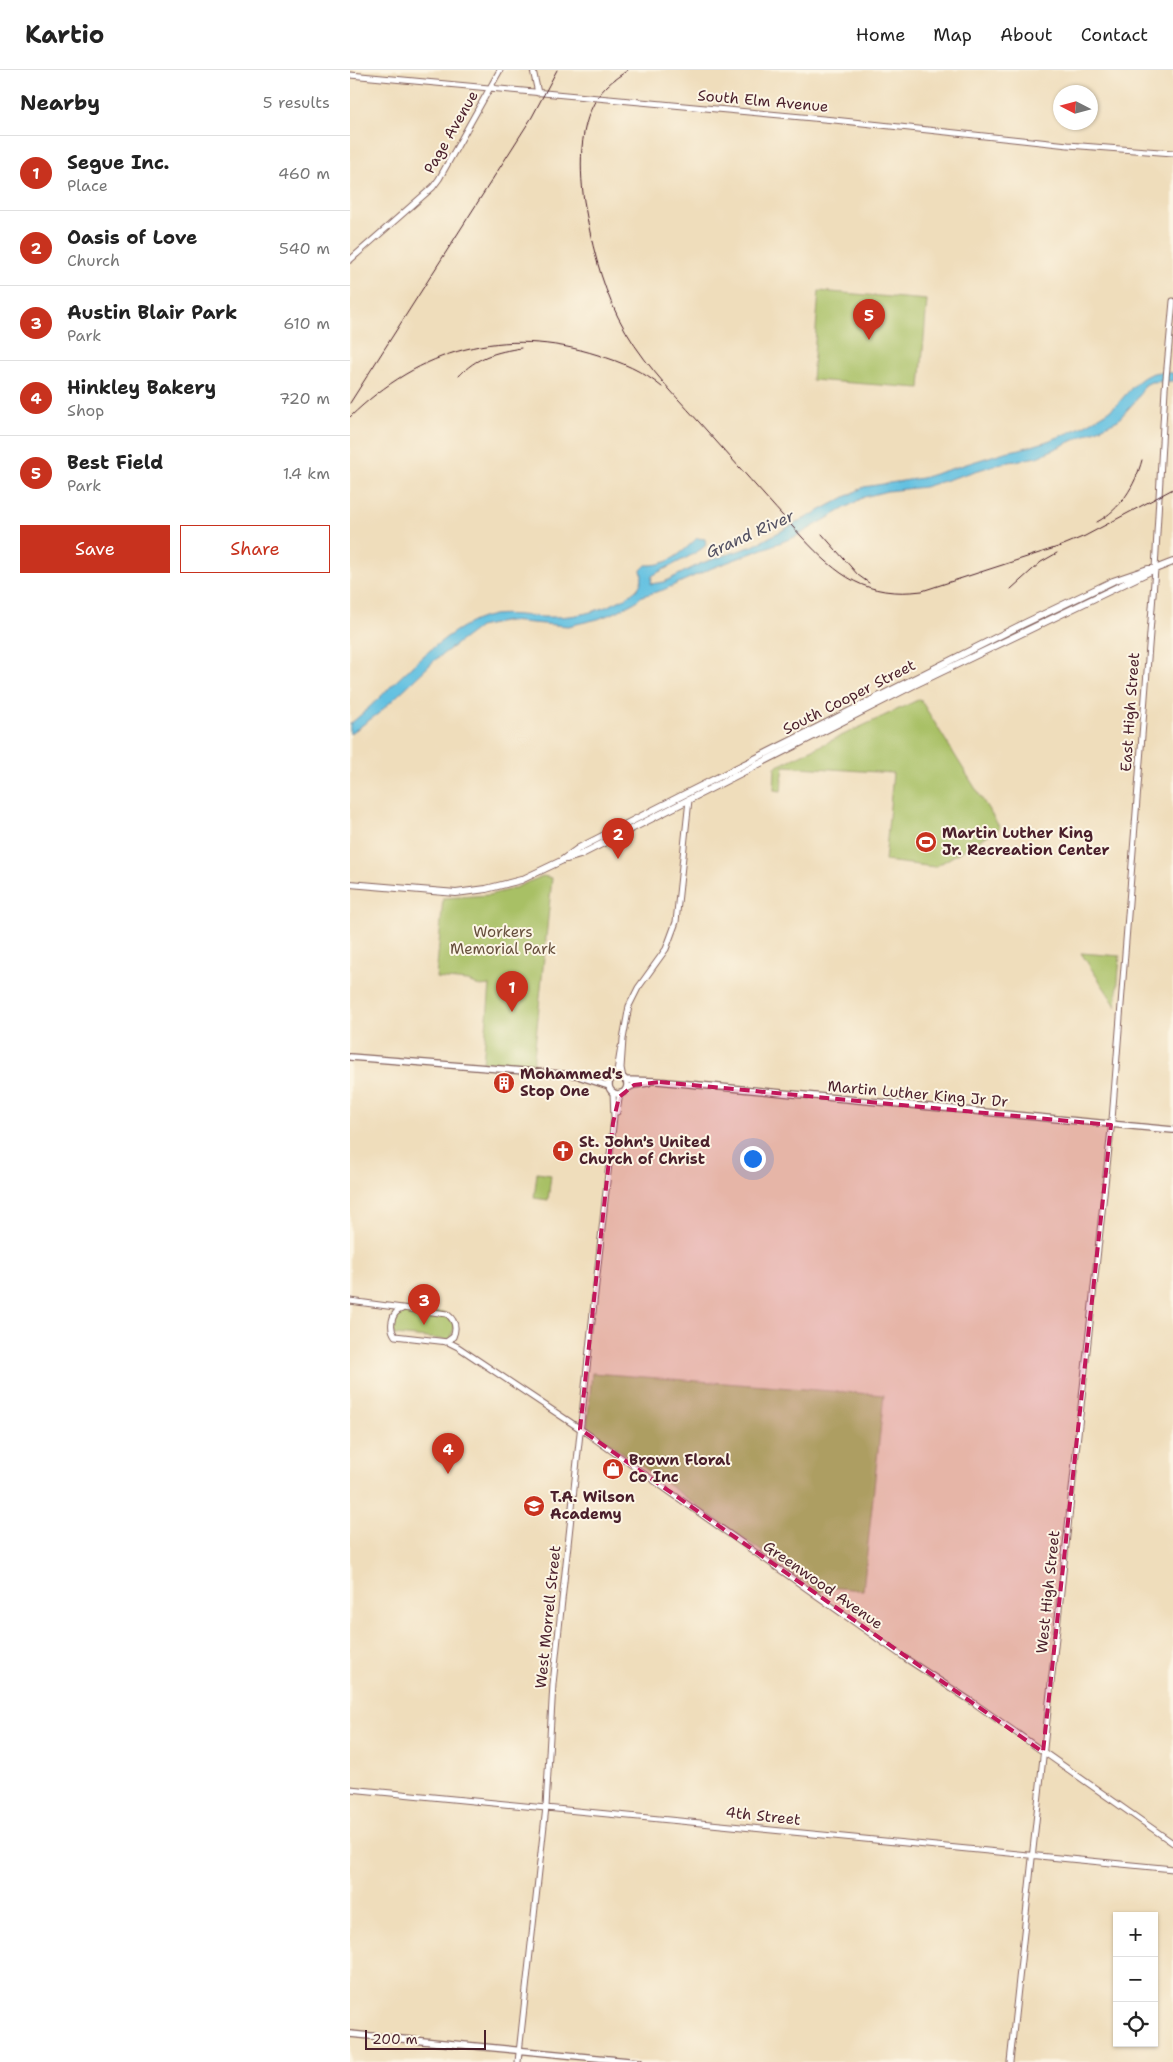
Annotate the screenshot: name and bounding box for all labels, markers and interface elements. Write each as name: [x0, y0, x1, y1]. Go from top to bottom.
text: Kartio: [25, 19, 104, 51]
text: Home: [856, 23, 905, 47]
text: Map: [933, 23, 972, 47]
text: About: [1000, 23, 1053, 47]
text: Contact: [1081, 23, 1148, 47]
street label: South Elm Avenue: [697, 85, 829, 117]
north arrow: [1053, 85, 1098, 130]
street label: Page Avenue: [419, 87, 483, 177]
text: Nearby: [20, 89, 100, 117]
text: 5 results: [263, 92, 330, 113]
text: Segue Inc.: [67, 150, 169, 175]
text: 1: [32, 163, 40, 184]
text: 460 m: [278, 163, 330, 184]
text: Place: [67, 175, 108, 196]
text: Oasis of Love: [67, 225, 198, 250]
text: 2: [30, 238, 42, 259]
text: 540 m: [279, 238, 330, 259]
text: Church: [67, 250, 120, 271]
pin: 5: [853, 299, 885, 340]
text: Austin Blair Park: [67, 300, 237, 325]
text: 3: [30, 313, 42, 334]
text: 610 m: [283, 313, 330, 334]
text: Park: [67, 325, 101, 346]
text: Hinkley Bakery: [67, 375, 216, 400]
text: 4: [30, 388, 42, 409]
text: 720 m: [279, 388, 330, 409]
text: Shop: [67, 400, 104, 421]
text: Best Field: [67, 450, 163, 475]
text: 5: [31, 463, 41, 484]
text: 1.4 km: [283, 463, 330, 484]
text: Park: [67, 475, 101, 496]
water label: Grand River: [702, 505, 798, 563]
button: Save: [20, 525, 170, 573]
button: Share: [180, 525, 330, 573]
street label: East High Street: [1116, 652, 1144, 772]
street label: South Cooper Street: [779, 655, 919, 739]
pin: 2: [602, 818, 634, 859]
place label: Martin Luther King Jr. Recreation Center: [942, 823, 1110, 860]
sports icon: Martin Luther King Jr. Recreation Center: [914, 830, 938, 854]
park label: Workers Memorial Park: [450, 922, 556, 959]
pin: 1: [496, 971, 528, 1012]
place label: Mohammed's Stop One: [520, 1064, 623, 1101]
building icon: Mohammed's Stop One: [492, 1071, 516, 1095]
street label: Martin Luther King Jr Dr: [827, 1076, 1009, 1112]
place label: St. John's United Church of Christ: [579, 1132, 710, 1169]
church icon: St. John's United Church of Christ: [551, 1139, 575, 1163]
your location: [740, 1146, 766, 1172]
pin: 3: [408, 1284, 440, 1325]
pin: 4: [432, 1433, 464, 1474]
place label: Brown Floral Co Inc: [629, 1450, 730, 1487]
shop icon: Brown Floral Co Inc: [601, 1457, 625, 1481]
place label: T.A. Wilson Academy: [550, 1487, 635, 1524]
school or university icon: T.A. Wilson Academy: [522, 1494, 546, 1518]
street label: West High Street: [1032, 1530, 1064, 1654]
street label: Greenwood Avenue: [759, 1536, 887, 1634]
street label: West Morrell Street: [531, 1545, 565, 1689]
street label: 4th Street: [724, 1802, 802, 1830]
map controls: [1113, 1912, 1158, 2047]
button: +: [1113, 1912, 1158, 1957]
button: −: [1113, 1957, 1158, 2002]
button: locate: [1113, 2002, 1158, 2047]
scale bar: [365, 2027, 486, 2050]
text: 200 m: [372, 2030, 418, 2048]

